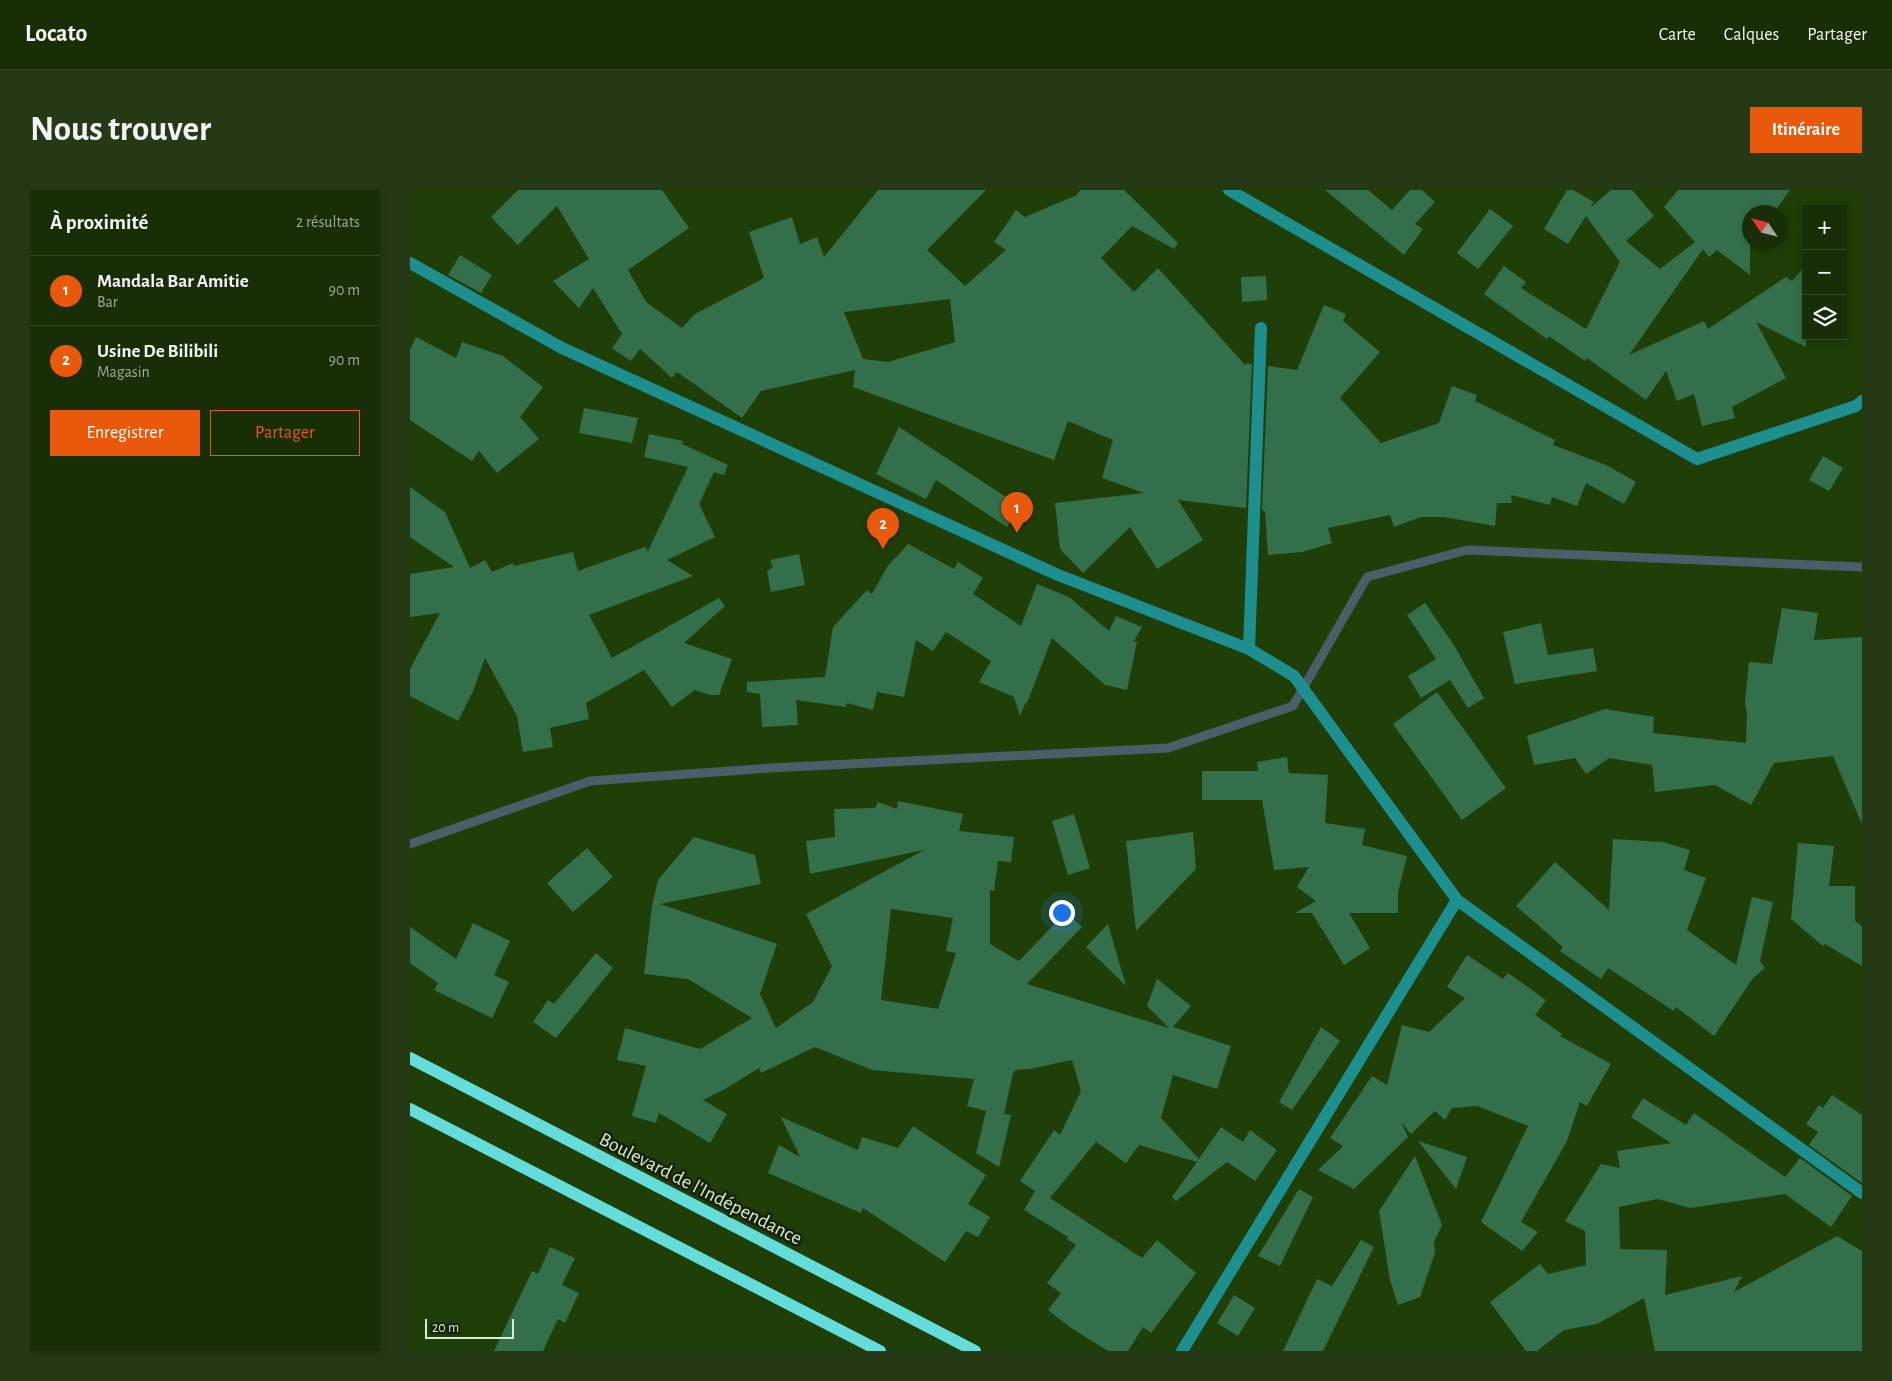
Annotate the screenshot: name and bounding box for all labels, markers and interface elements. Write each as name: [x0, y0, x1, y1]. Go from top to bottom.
text: Locato: [25, 22, 87, 46]
text: Carte: [1659, 26, 1696, 44]
text: Calques: [1724, 26, 1779, 44]
text: Partager: [1807, 26, 1867, 44]
button: Itinéraire: [1750, 107, 1862, 153]
text: Nous trouver: [30, 112, 211, 147]
north arrow: [1742, 205, 1787, 250]
map controls: [1802, 205, 1847, 340]
button: +: [1802, 205, 1847, 250]
text: À proximité: [50, 212, 148, 233]
text: 2 résultats: [296, 214, 360, 230]
button: −: [1802, 250, 1847, 295]
text: Mandala Bar Amitie: [97, 272, 249, 291]
text: 1: [63, 282, 69, 298]
text: 90 m: [329, 282, 360, 298]
text: Bar: [97, 294, 118, 310]
button: layers: [1802, 295, 1847, 340]
text: Usine De Bilibili: [97, 342, 218, 361]
text: 2: [62, 352, 70, 368]
text: 90 m: [329, 352, 360, 368]
text: Magasin: [97, 364, 150, 380]
button: Enregistrer: [50, 410, 200, 456]
button: Partager: [210, 410, 360, 456]
pin: 1: [1001, 492, 1033, 533]
pin: 2: [867, 508, 899, 549]
your location: [1049, 900, 1075, 926]
street label: Boulevard de l'Indépendance: [596, 1129, 805, 1249]
scale bar: [425, 1316, 514, 1339]
text: 20 m: [432, 1321, 459, 1335]

